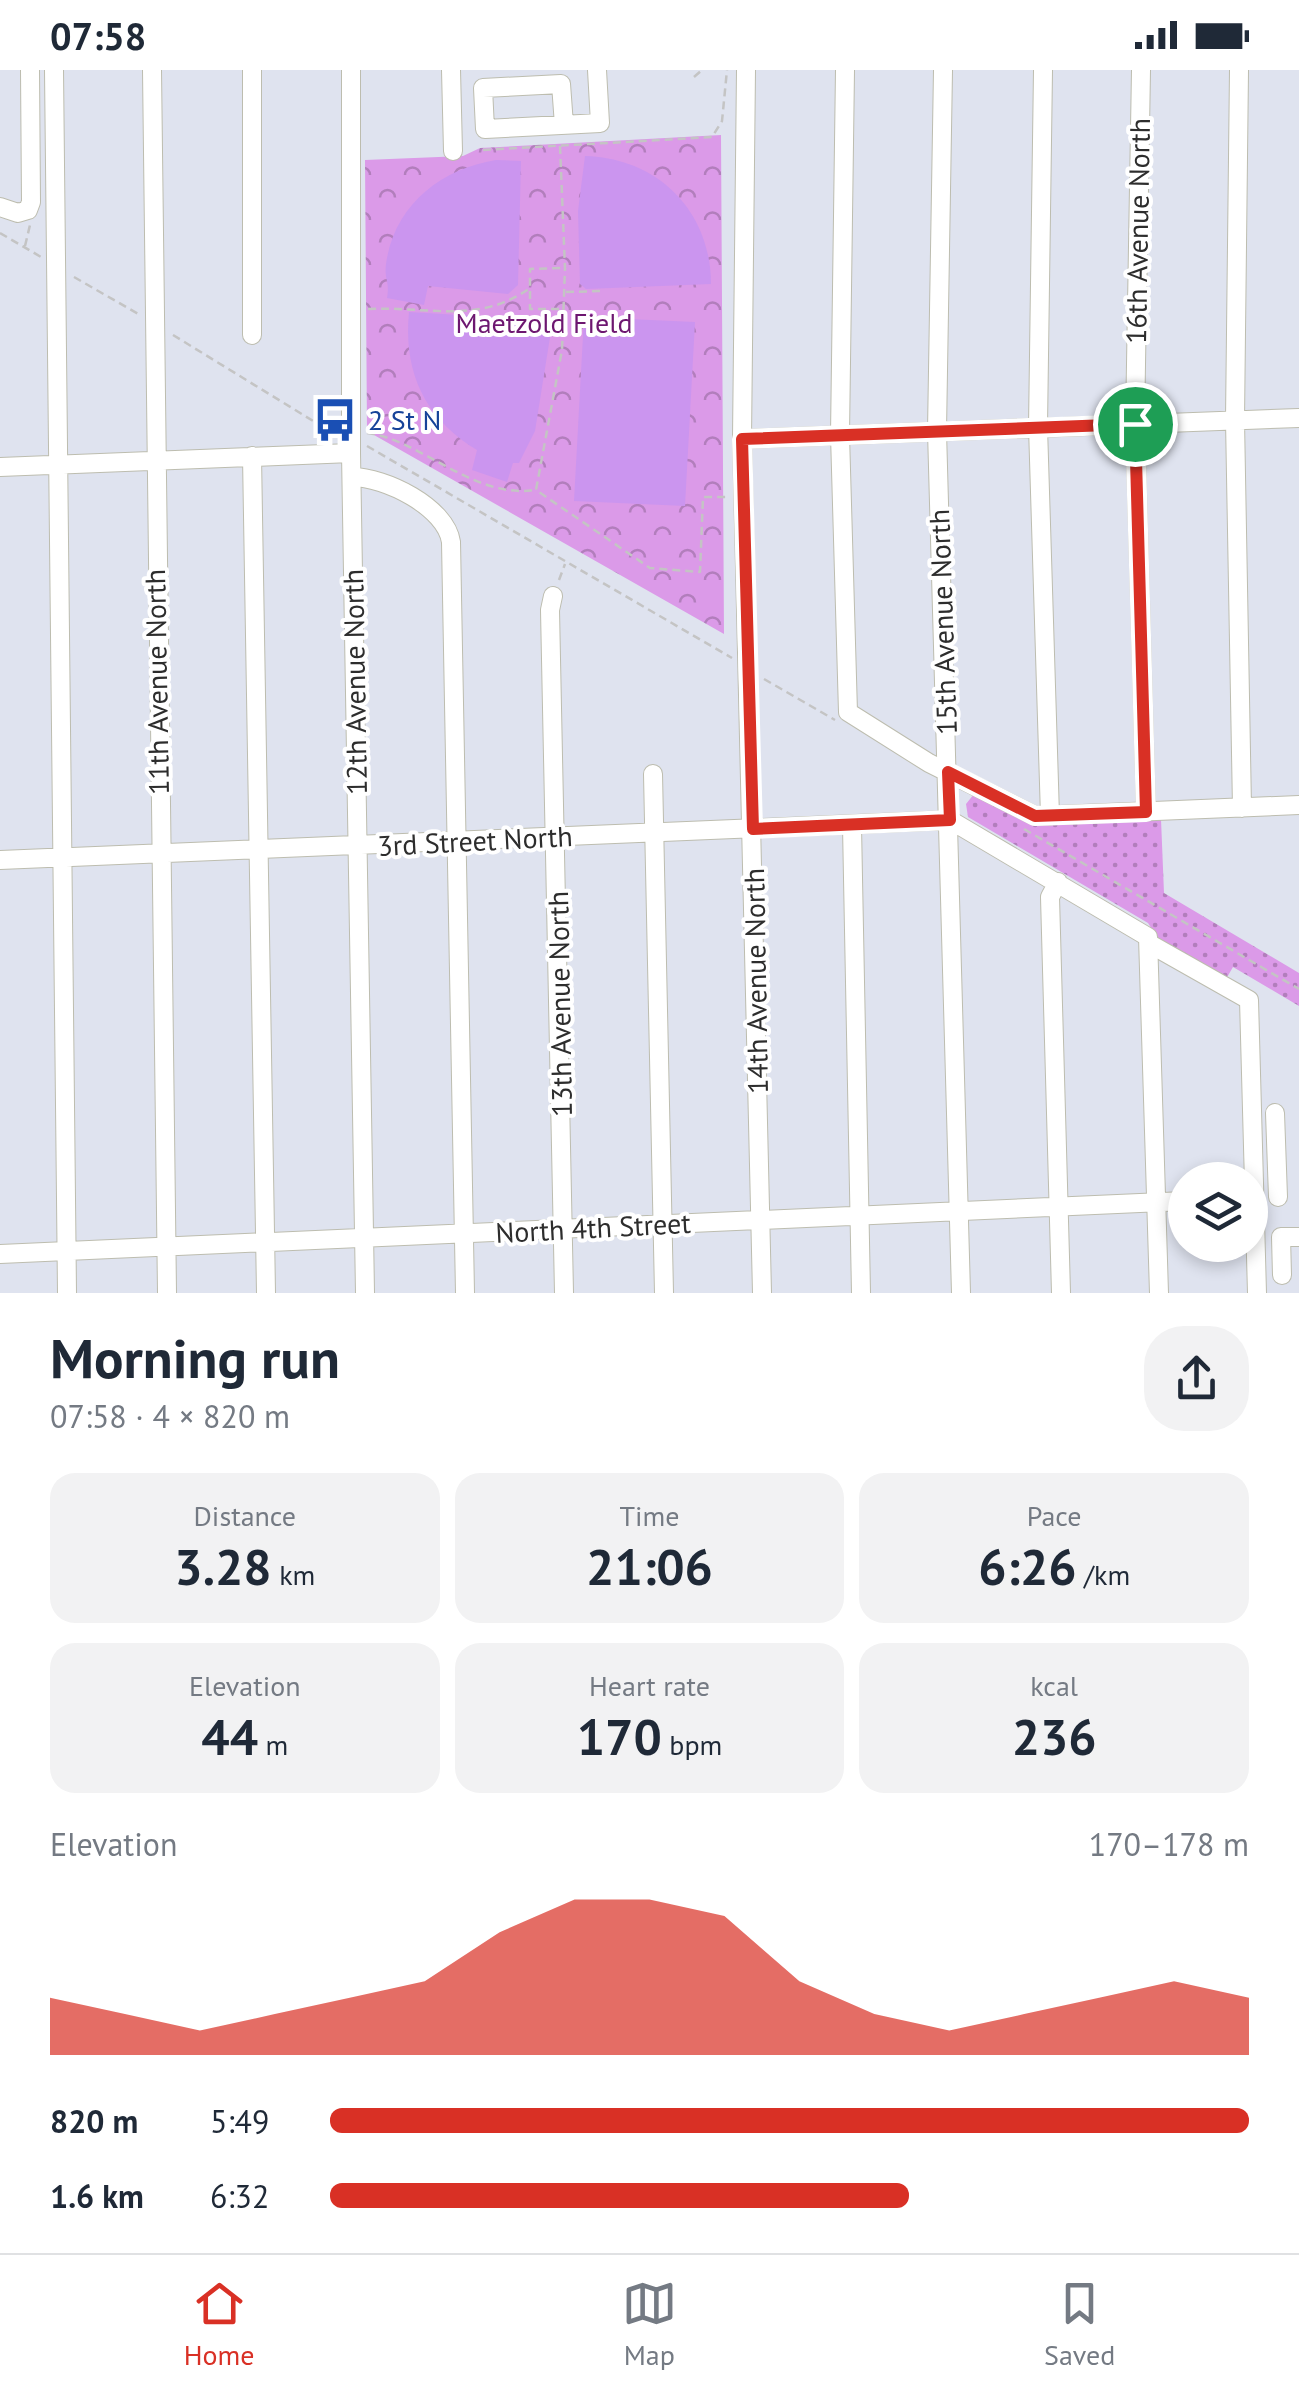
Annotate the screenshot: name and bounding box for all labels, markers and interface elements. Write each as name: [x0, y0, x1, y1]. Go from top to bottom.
text: 07:58: [50, 11, 146, 60]
street label: 16th Avenue North: [1117, 118, 1158, 344]
park label: Maetzold Field: [456, 304, 633, 341]
pin: [1093, 382, 1178, 467]
bus stop icon: 2 St N: [311, 396, 359, 444]
icon: arrive: [1108, 397, 1163, 452]
place label: 2 St N: [368, 401, 441, 438]
street label: 15th Avenue North: [920, 509, 965, 736]
street label: 11th Avenue North: [136, 569, 177, 795]
street label: 12th Avenue North: [334, 569, 375, 795]
street label: 3rd Street North: [376, 817, 573, 864]
street label: 14th Avenue North: [735, 868, 776, 1094]
street label: 13th Avenue North: [539, 891, 580, 1117]
map controls: [1168, 1162, 1268, 1262]
button: layers: [1168, 1162, 1268, 1262]
street label: North 4th Street: [494, 1204, 692, 1251]
text: Morning run: [50, 1322, 340, 1393]
button: share: [1144, 1326, 1249, 1431]
text: 07:58 · 4 × 820 m: [50, 1395, 290, 1437]
text: Distance: [194, 1497, 296, 1534]
text: Time: [619, 1497, 680, 1534]
text: Pace: [1027, 1497, 1082, 1534]
text: 3.28: [174, 1534, 272, 1599]
text: 21:06: [586, 1534, 713, 1599]
text: 6:26: [978, 1534, 1077, 1599]
text: km: [272, 1556, 315, 1593]
text: /km: [1077, 1556, 1130, 1593]
text: Elevation: [189, 1667, 301, 1704]
text: Heart rate: [589, 1667, 710, 1704]
text: kcal: [1030, 1667, 1078, 1704]
text: 44: [201, 1704, 258, 1769]
text: 170: [577, 1704, 662, 1769]
text: 236: [1012, 1704, 1097, 1769]
text: m: [258, 1726, 288, 1763]
text: bpm: [662, 1726, 722, 1763]
text: Elevation: [50, 1823, 177, 1865]
text: 170–178 m: [1089, 1823, 1249, 1865]
text: 820 m: [50, 2100, 138, 2142]
text: 5:49: [210, 2100, 269, 2142]
text: 1.6 km: [50, 2175, 144, 2217]
text: 6:32: [210, 2175, 269, 2217]
tab: Home: [184, 2276, 254, 2373]
tab: Map: [622, 2276, 677, 2373]
tab: Saved: [1044, 2276, 1115, 2373]

